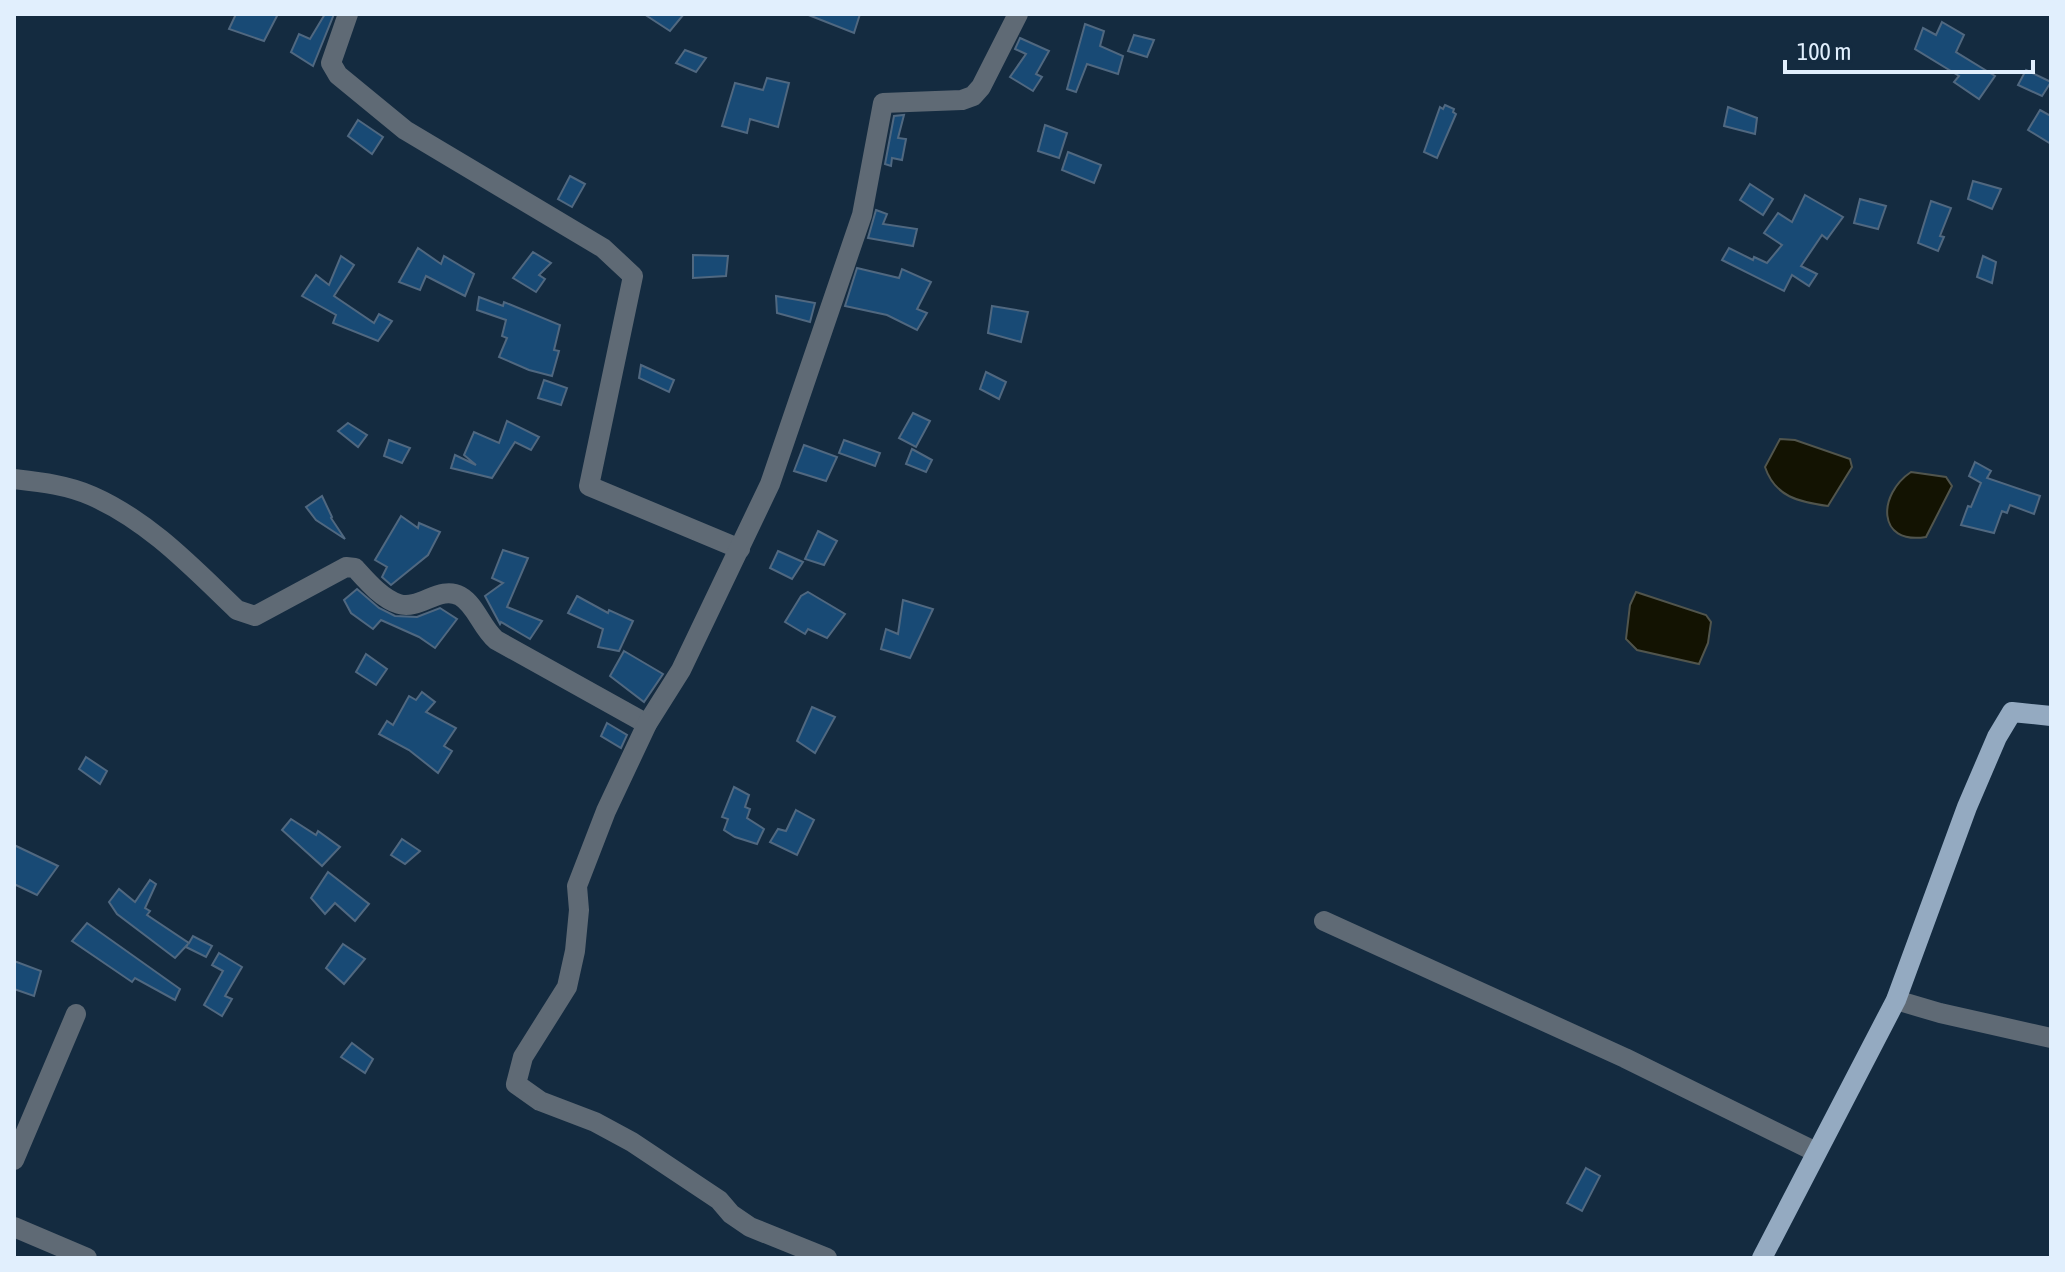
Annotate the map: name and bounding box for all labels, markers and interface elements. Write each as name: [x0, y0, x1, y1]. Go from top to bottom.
scale bar: [1785, 24, 2033, 74]
text: 100 m: [1797, 38, 1851, 65]

